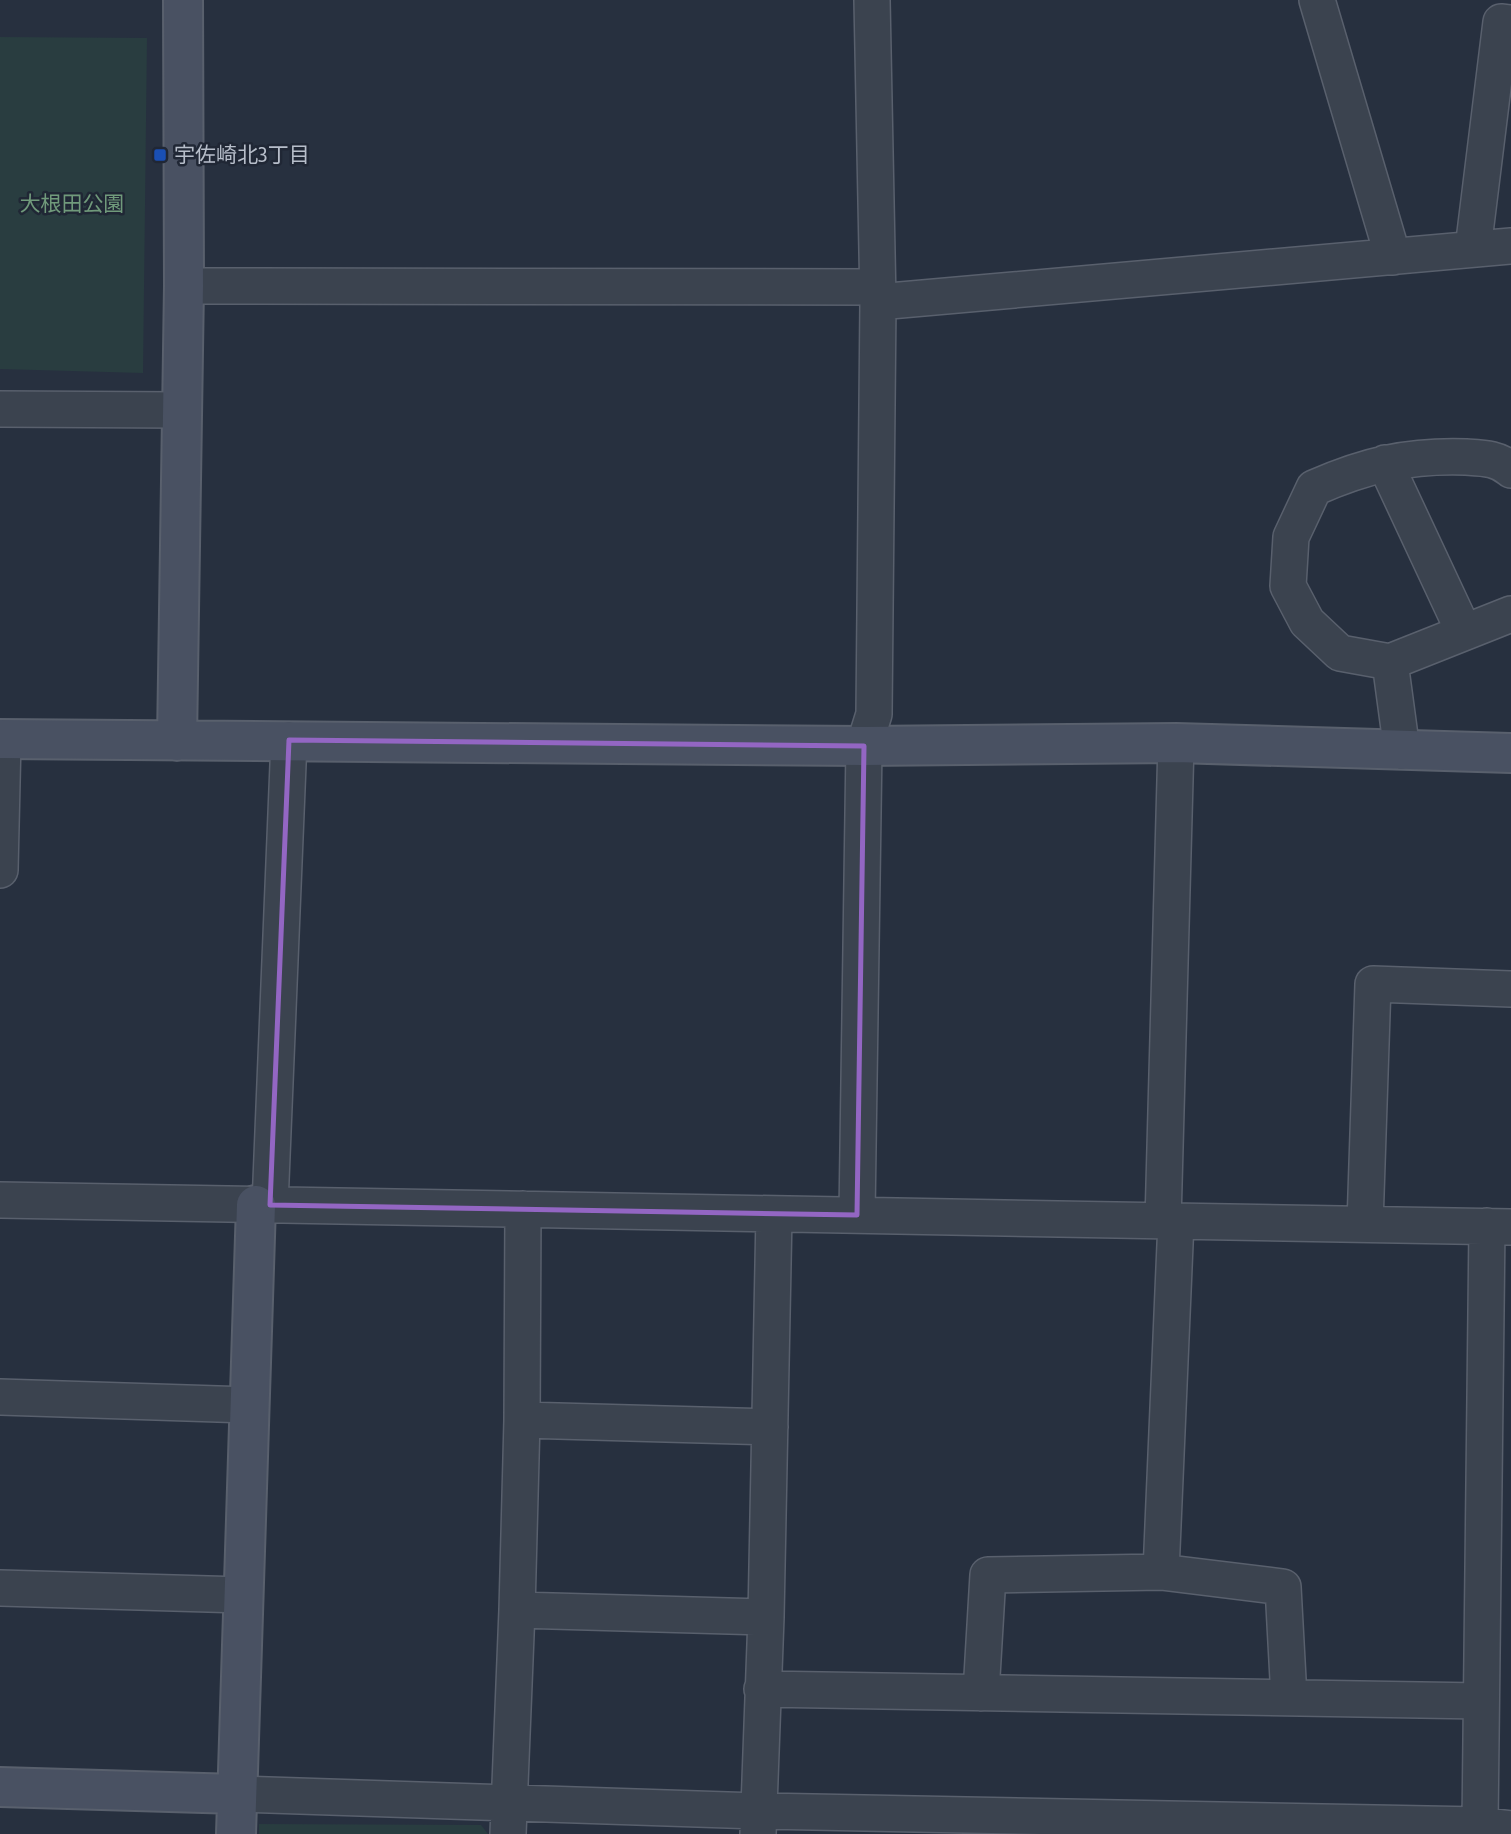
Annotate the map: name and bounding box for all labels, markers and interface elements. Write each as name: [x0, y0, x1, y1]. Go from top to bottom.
place label: 宇佐崎北3丁目: [174, 142, 310, 166]
marker: 宇佐崎北3丁目: [152, 147, 168, 163]
park label: 大根田公園: [20, 191, 125, 215]

